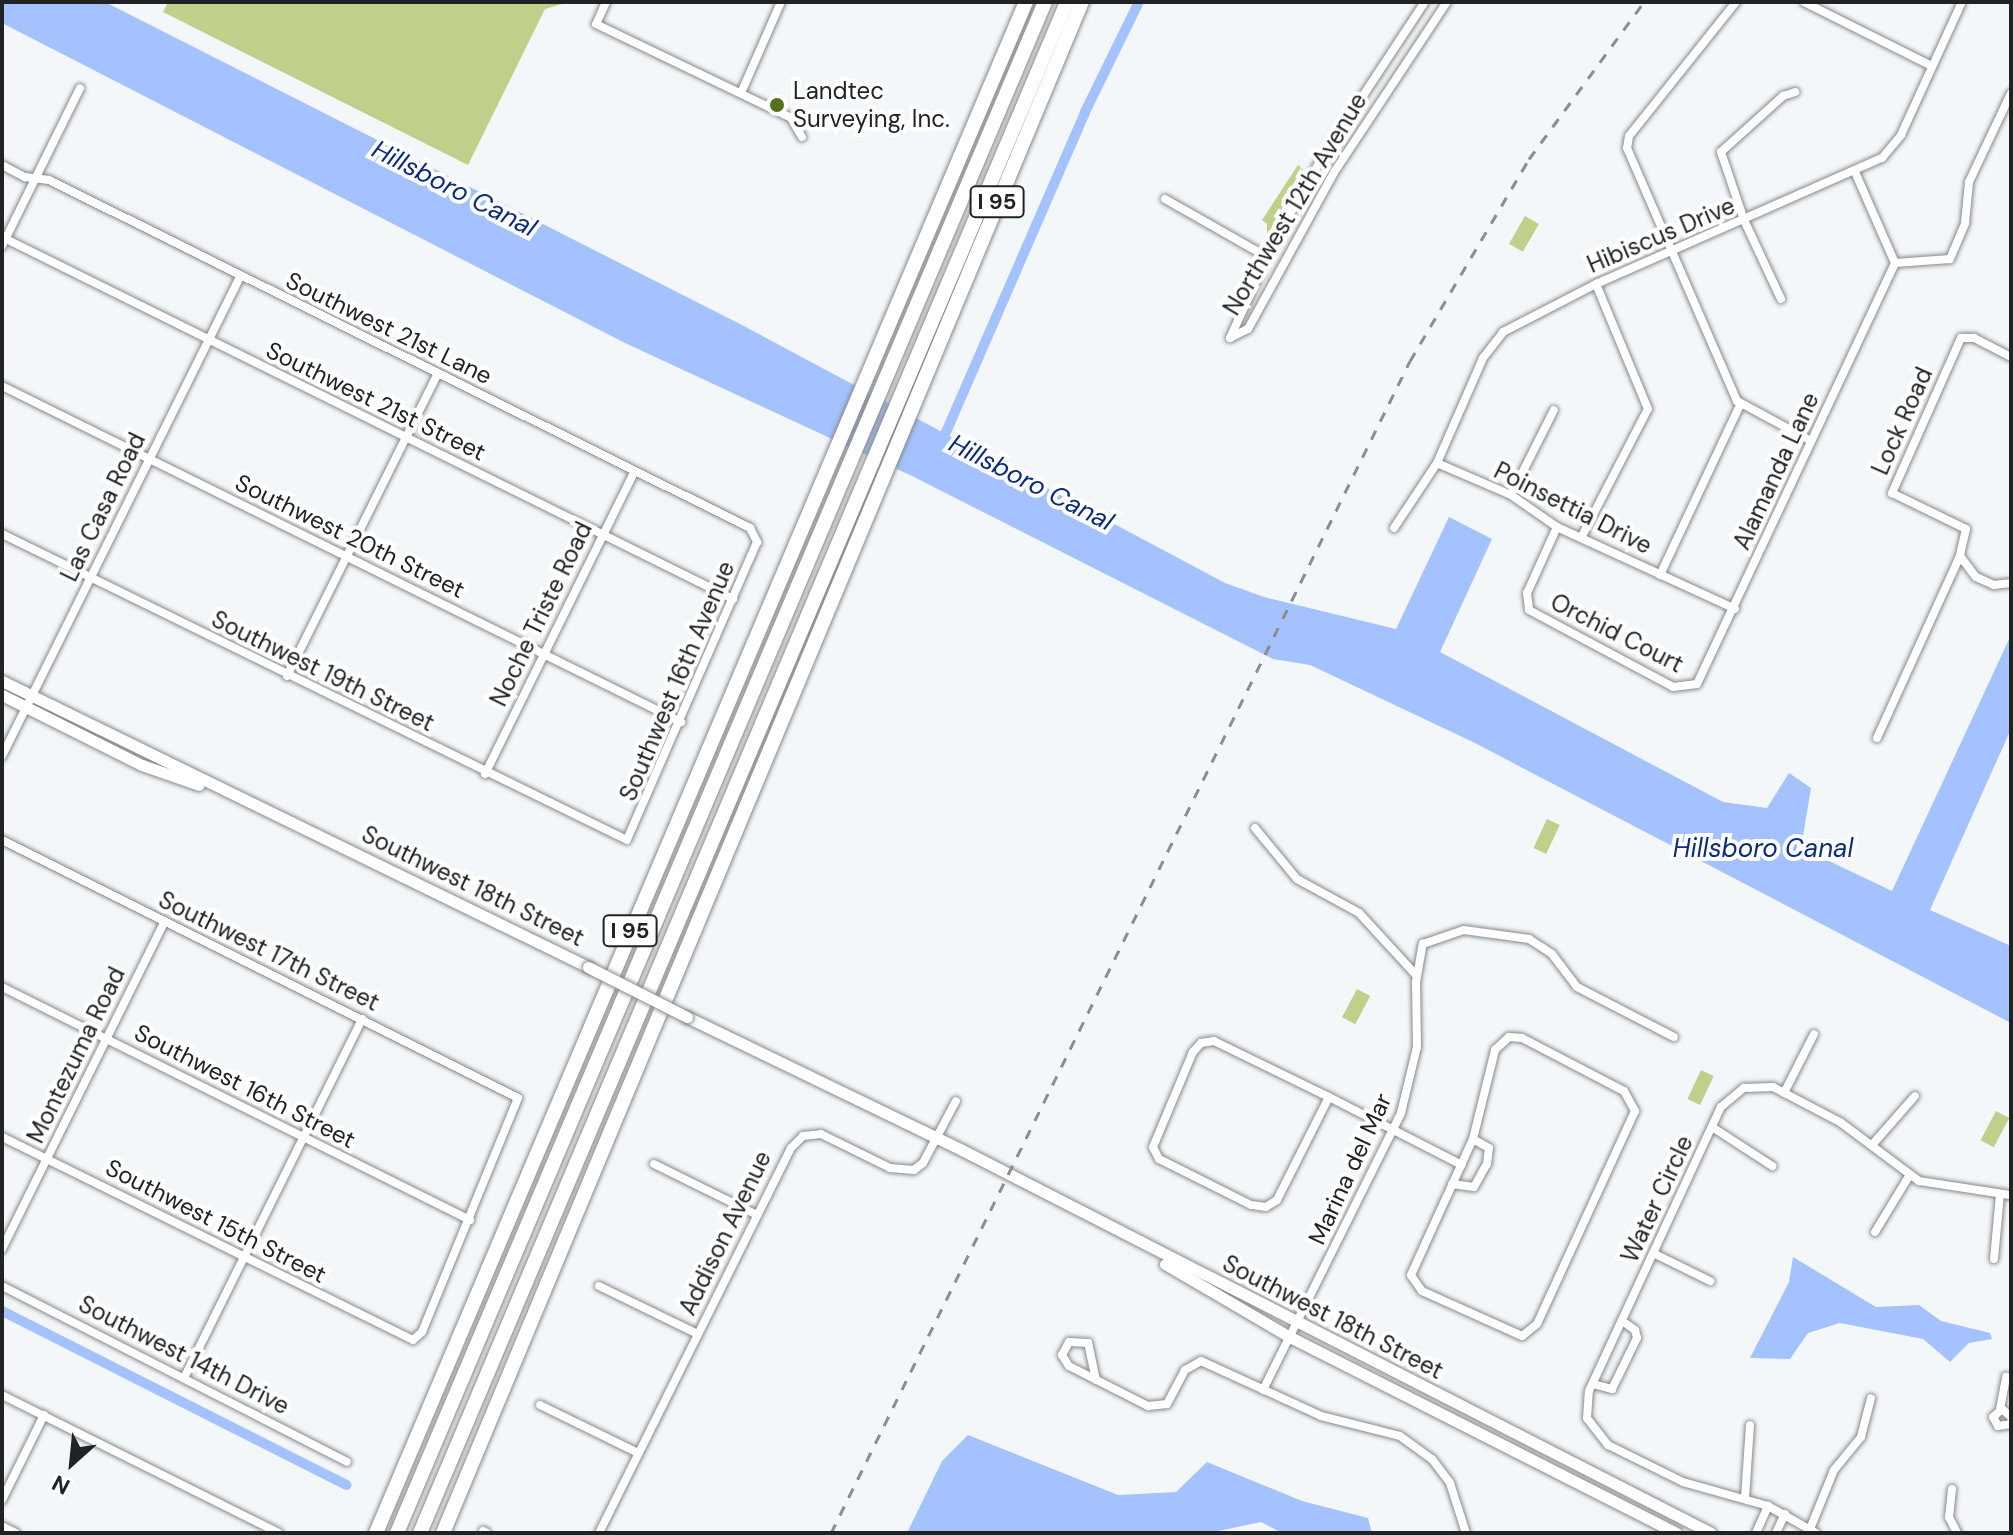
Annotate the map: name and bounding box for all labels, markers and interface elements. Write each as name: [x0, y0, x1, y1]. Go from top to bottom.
place label: Landtec Surveying, Inc.: [793, 77, 950, 133]
street label: Northwest 12th Avenue: [1217, 88, 1373, 320]
marker: Landtec Surveying, Inc.: [768, 96, 786, 114]
water label: Hillsboro Canal: [367, 134, 541, 244]
road number: I 95: [969, 184, 1025, 220]
street label: Hibiscus Drive: [1583, 191, 1739, 279]
street label: Southwest 21st Lane: [281, 266, 497, 390]
street label: Southwest 21st Street: [262, 335, 490, 467]
street label: Lock Road: [1866, 363, 1938, 479]
street label: Alamanda Lane: [1727, 388, 1825, 554]
street label: Las Casa Road: [55, 428, 151, 586]
water label: Hillsboro Canal: [944, 428, 1118, 538]
street label: Poinsettia Drive: [1489, 456, 1657, 560]
street label: Southwest 20th Street: [231, 468, 469, 604]
street label: Noche Triste Road: [484, 517, 598, 711]
street label: Southwest 16th Avenue: [613, 557, 741, 805]
street label: Orchid Court: [1546, 587, 1688, 679]
street label: Southwest 19th Street: [207, 605, 439, 737]
street label: Southwest 18th Street: [357, 820, 589, 952]
water label: Hillsboro Canal: [1673, 833, 1853, 865]
street label: Southwest 17th Street: [154, 885, 384, 1017]
road number: I 95: [602, 913, 658, 949]
street label: Montezuma Road: [21, 962, 131, 1148]
street label: Southwest 16th Street: [130, 1018, 360, 1154]
street label: Marina del Mar: [1302, 1089, 1398, 1249]
street label: Water Circle: [1615, 1131, 1699, 1267]
street label: Addison Avenue: [673, 1146, 777, 1320]
street label: Southwest 15th Street: [101, 1153, 331, 1289]
street label: Southwest 18th Street: [1218, 1249, 1448, 1385]
street label: Southwest 14th Drive: [74, 1289, 294, 1421]
north arrow: [32, 1423, 112, 1503]
text: N: [47, 1468, 75, 1501]

